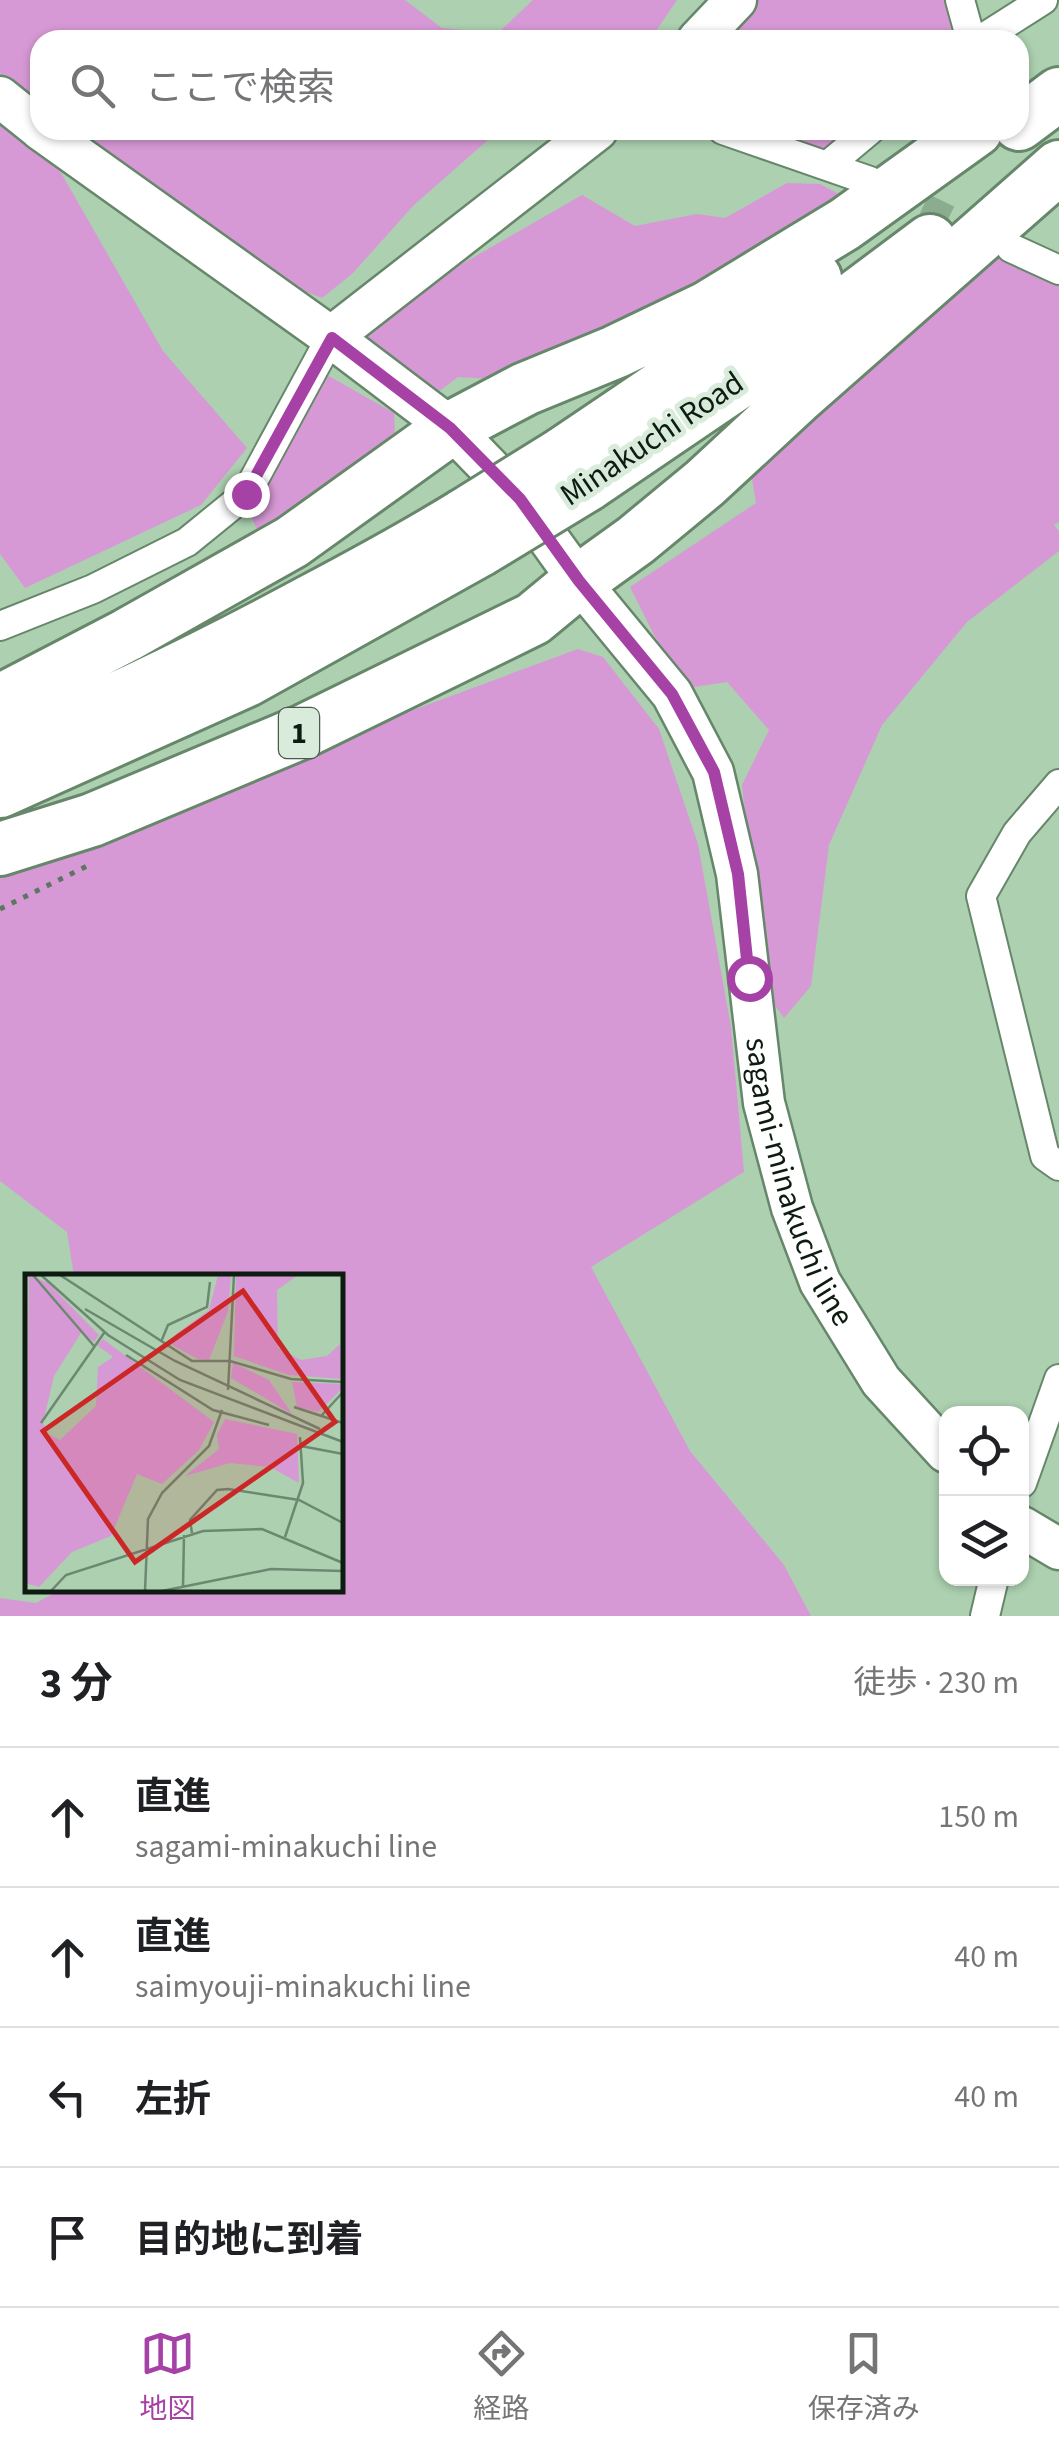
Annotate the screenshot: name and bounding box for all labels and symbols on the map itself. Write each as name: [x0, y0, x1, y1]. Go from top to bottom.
street label: Minakuchi Road: [551, 361, 753, 517]
route end: [224, 472, 270, 518]
road number: 1: [279, 708, 319, 758]
route start: [727, 956, 773, 1002]
street label: sagami-minakuchi line: [733, 1035, 865, 1335]
inset map: [25, 1274, 342, 1591]

